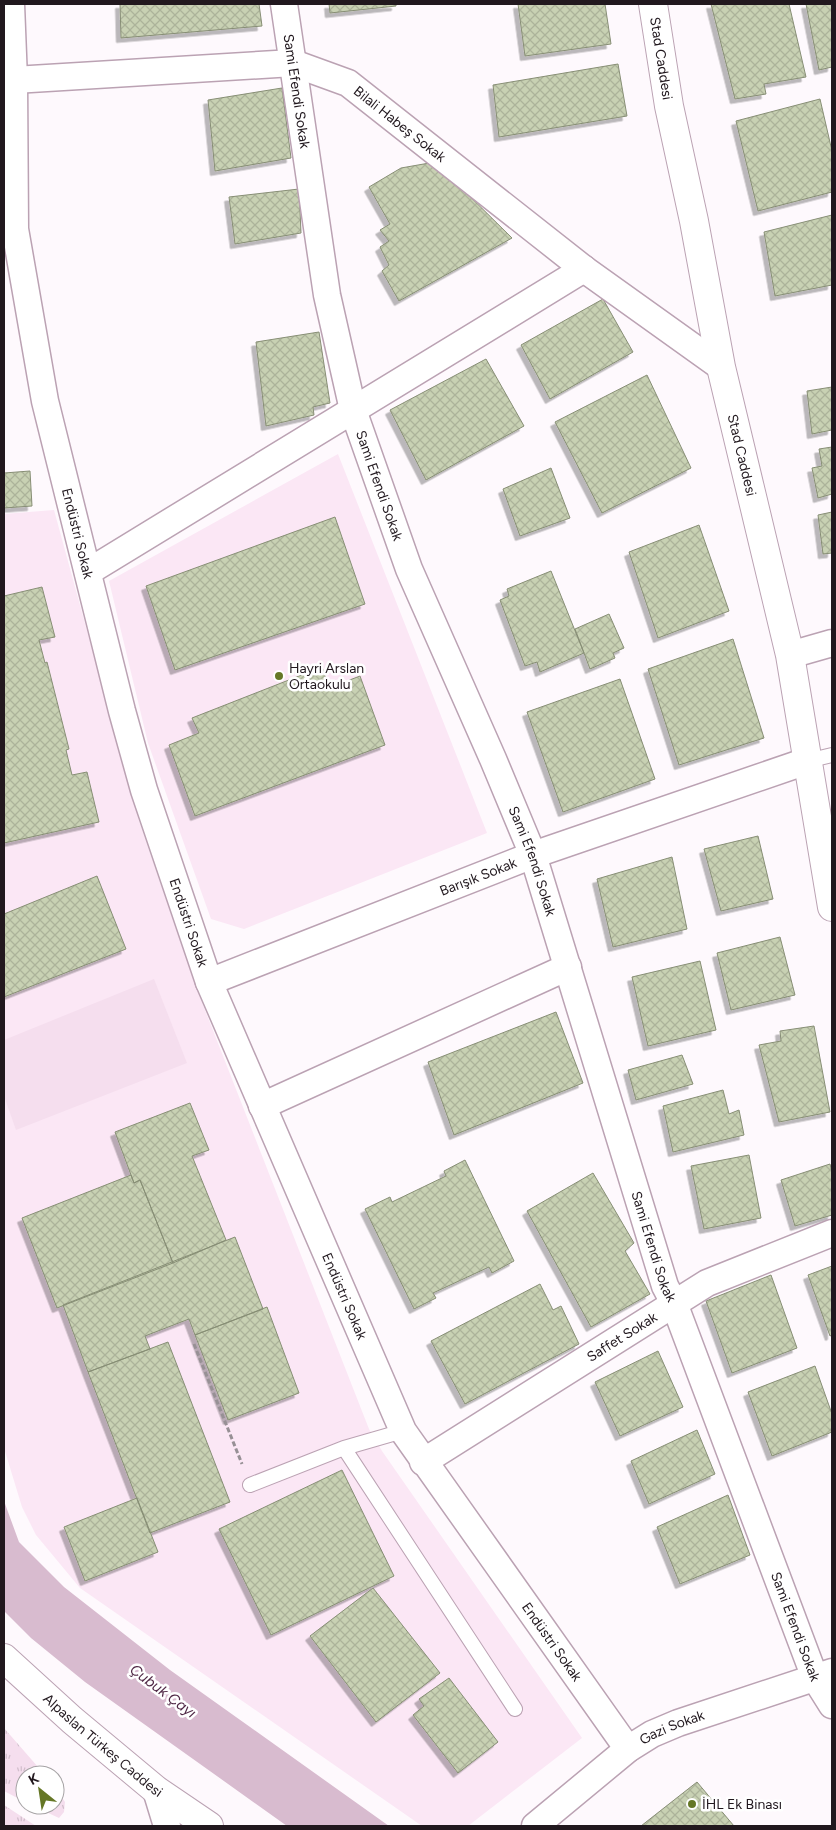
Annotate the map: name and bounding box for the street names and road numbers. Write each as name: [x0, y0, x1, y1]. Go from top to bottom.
street label: Stad Caddesi: [646, 16, 676, 101]
street label: Sami Efendi Sokak: [280, 33, 313, 150]
street label: Bilali Habeş Sokak: [350, 83, 449, 166]
street label: Stad Caddesi: [724, 412, 760, 498]
street label: Sami Efendi Sokak: [352, 428, 406, 543]
street label: Endüstri Sokak: [58, 486, 97, 581]
street label: Sami Efendi Sokak: [505, 804, 559, 918]
street label: Barışık Sokak: [437, 854, 519, 900]
street label: Endüstri Sokak: [165, 876, 211, 970]
street label: Sami Efendi Sokak: [627, 1189, 680, 1305]
street label: Endüstri Sokak: [318, 1250, 371, 1342]
street label: Saffet Sokak: [584, 1309, 661, 1366]
street label: Sami Efendi Sokak: [767, 1570, 824, 1684]
street label: Endüstri Sokak: [518, 1599, 586, 1685]
street label: Alpaslan Türkeş Caddesi: [40, 1690, 166, 1801]
street label: Gazi Sokak: [636, 1707, 707, 1749]

